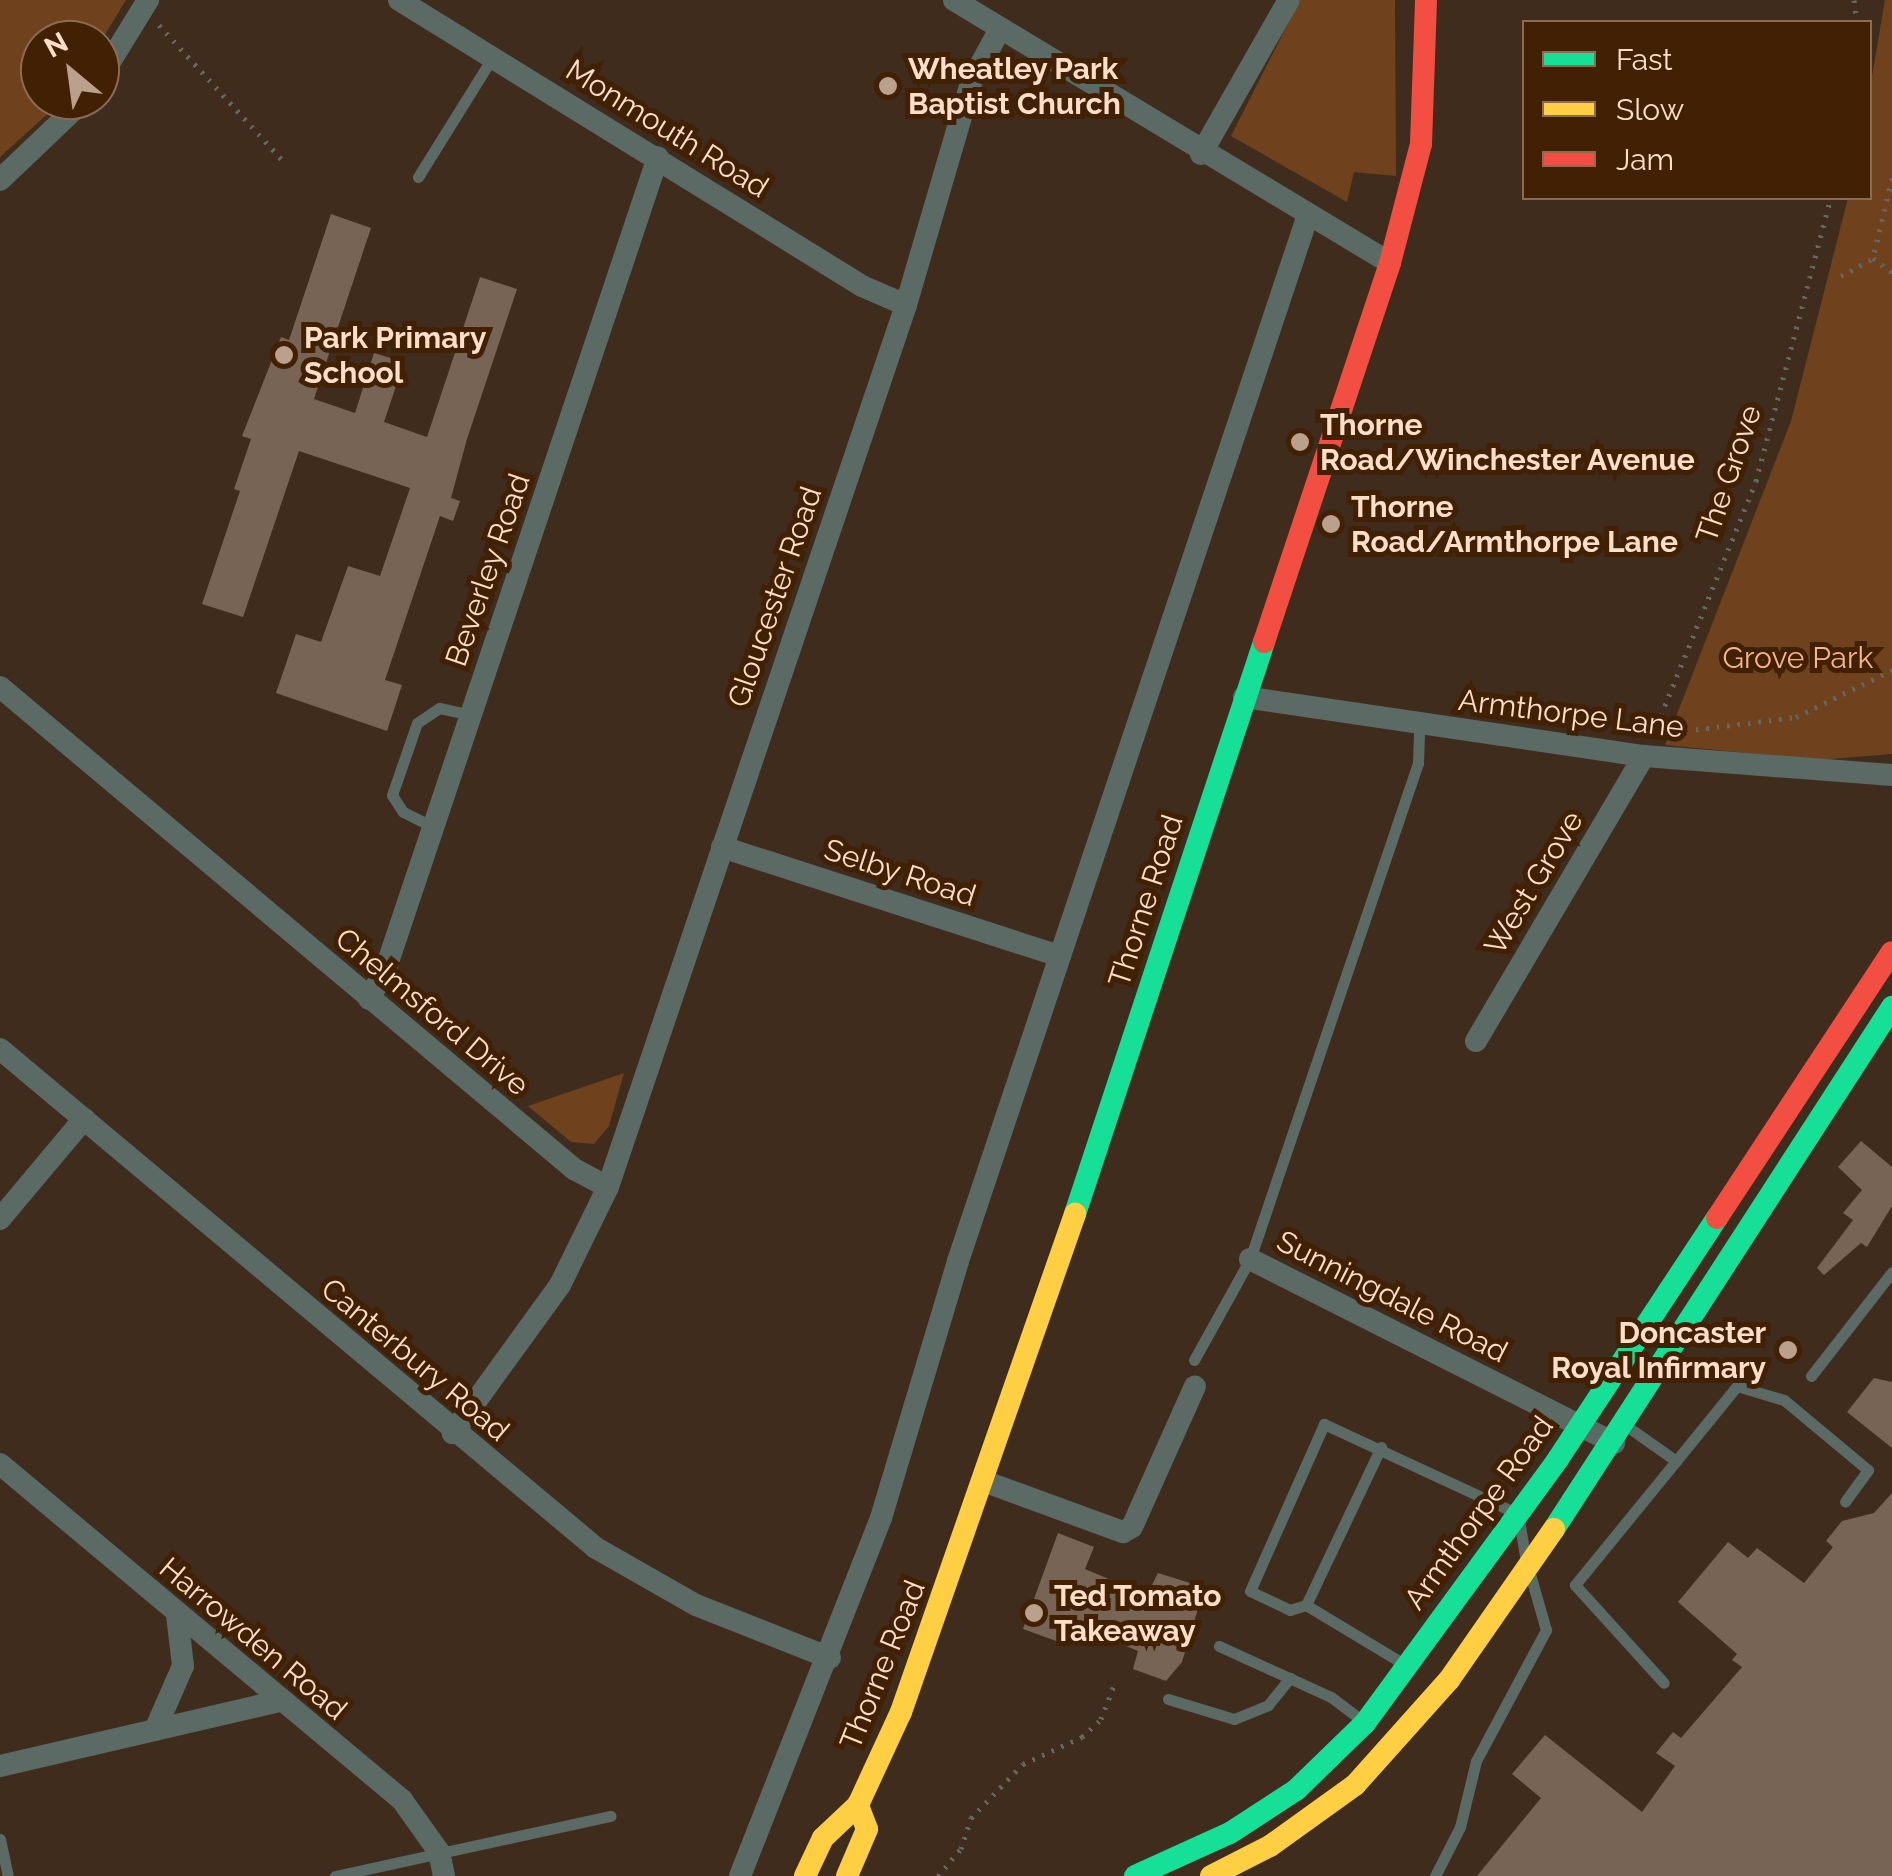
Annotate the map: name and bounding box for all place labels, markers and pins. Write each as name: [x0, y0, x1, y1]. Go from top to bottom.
place label: Wheatley Park Baptist Church: [908, 51, 1121, 122]
marker: Wheatley Park Baptist Church: [877, 75, 899, 97]
place label: Park Primary School: [304, 320, 486, 390]
marker: Park Primary School: [273, 344, 295, 366]
place label: Thorne Road/Winchester Avenue: [1320, 407, 1696, 478]
marker: Thorne Road/Winchester Avenue: [1289, 431, 1311, 453]
place label: Thorne Road/Armthorpe Lane: [1351, 489, 1678, 560]
marker: Thorne Road/Armthorpe Lane: [1320, 513, 1342, 535]
place label: Doncaster Royal Infirmary: [1550, 1315, 1766, 1386]
marker: Doncaster Royal Infirmary: [1775, 1337, 1801, 1363]
place label: Ted Tomato Takeaway: [1054, 1578, 1222, 1648]
marker: Ted Tomato Takeaway: [1023, 1602, 1045, 1624]

